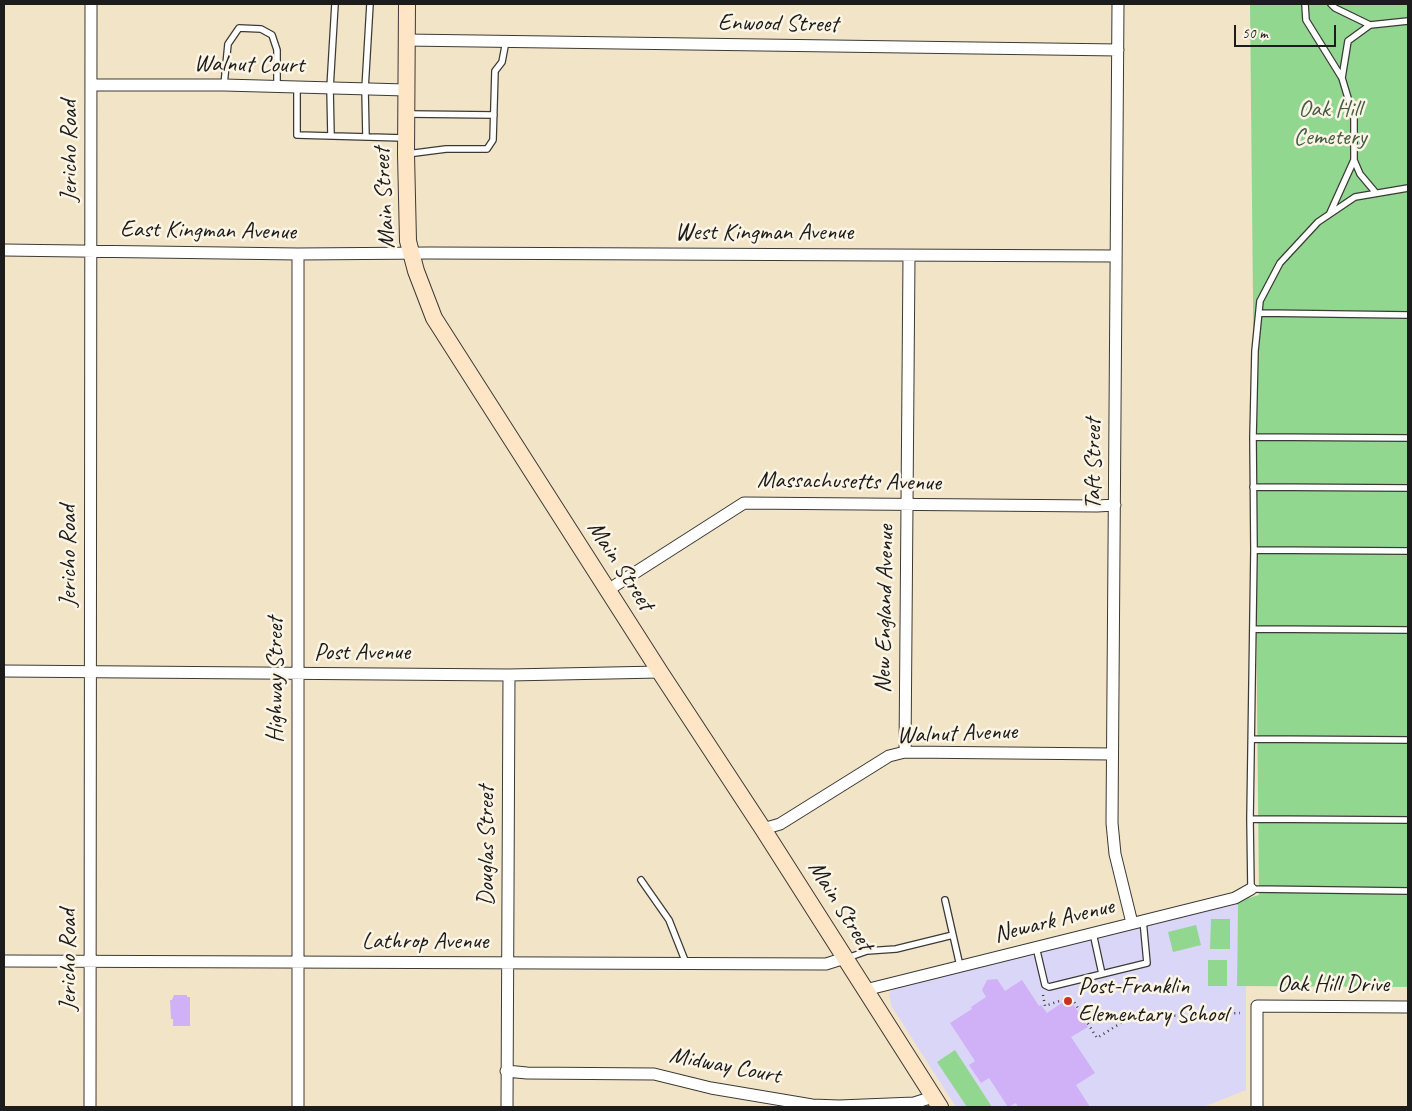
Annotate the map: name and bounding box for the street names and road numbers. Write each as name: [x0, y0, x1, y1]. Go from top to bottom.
street label: Enwood Street: [718, 9, 838, 39]
street label: Walnut Court: [193, 50, 305, 80]
street label: Jericho Road: [56, 100, 84, 202]
street label: Main Street: [368, 147, 402, 249]
street label: East Kingman Avenue: [120, 215, 296, 247]
street label: West Kingman Avenue: [675, 219, 853, 247]
street label: Taft Street: [1080, 418, 1108, 510]
street label: Massachusetts Avenue: [757, 466, 941, 498]
street label: Jericho Road: [55, 505, 83, 607]
street label: Main Street: [580, 516, 660, 616]
street label: New England Avenue: [869, 525, 901, 693]
street label: Highway Street: [262, 617, 290, 743]
street label: Post Avenue: [314, 639, 410, 667]
street label: Walnut Avenue: [896, 718, 1018, 750]
street label: Douglas Street: [473, 786, 501, 906]
street label: Main Street: [801, 855, 879, 957]
street label: Newark Avenue: [991, 892, 1117, 950]
street label: Jericho Road: [55, 909, 83, 1011]
street label: Lathrop Avenue: [362, 928, 488, 956]
street label: Oak Hill Drive: [1277, 971, 1389, 999]
street label: Midway Court: [667, 1041, 783, 1091]

